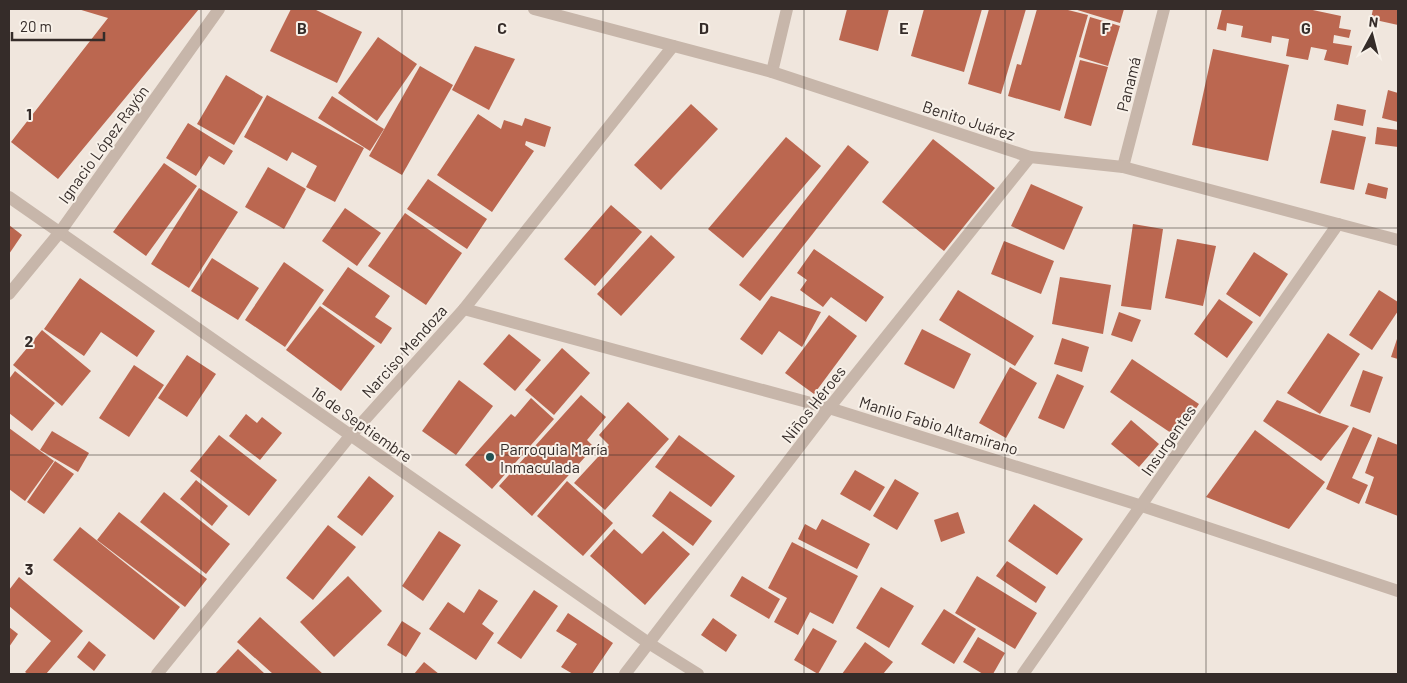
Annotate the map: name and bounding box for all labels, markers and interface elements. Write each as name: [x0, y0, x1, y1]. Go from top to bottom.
scale bar: [12, 10, 105, 42]
north arrow: [1347, 10, 1397, 60]
text: N: [1368, 13, 1379, 31]
text: 20 m: [20, 17, 52, 35]
text: B: [297, 18, 307, 37]
text: C: [497, 18, 507, 37]
text: D: [699, 18, 709, 37]
text: E: [899, 18, 909, 37]
text: F: [1102, 18, 1111, 37]
text: G: [1301, 18, 1311, 37]
street label: Panamá: [1112, 55, 1144, 113]
street label: Ignacio López Rayón: [54, 81, 152, 207]
street label: Benito Juárez: [920, 96, 1018, 144]
text: 1: [26, 104, 32, 123]
street label: Narciso Mendoza: [357, 301, 451, 401]
text: 2: [25, 331, 34, 350]
street label: Niños Héroes: [777, 362, 849, 446]
street label: 16 de Septiembre: [308, 382, 416, 466]
street label: Manlio Fabio Altamirano: [857, 392, 1021, 458]
street label: Insurgentes: [1137, 401, 1199, 479]
place label: Parroquia María Inmaculada: [500, 439, 608, 476]
marker: Parroquia María Inmaculada: [484, 451, 496, 463]
text: 3: [25, 559, 33, 578]

